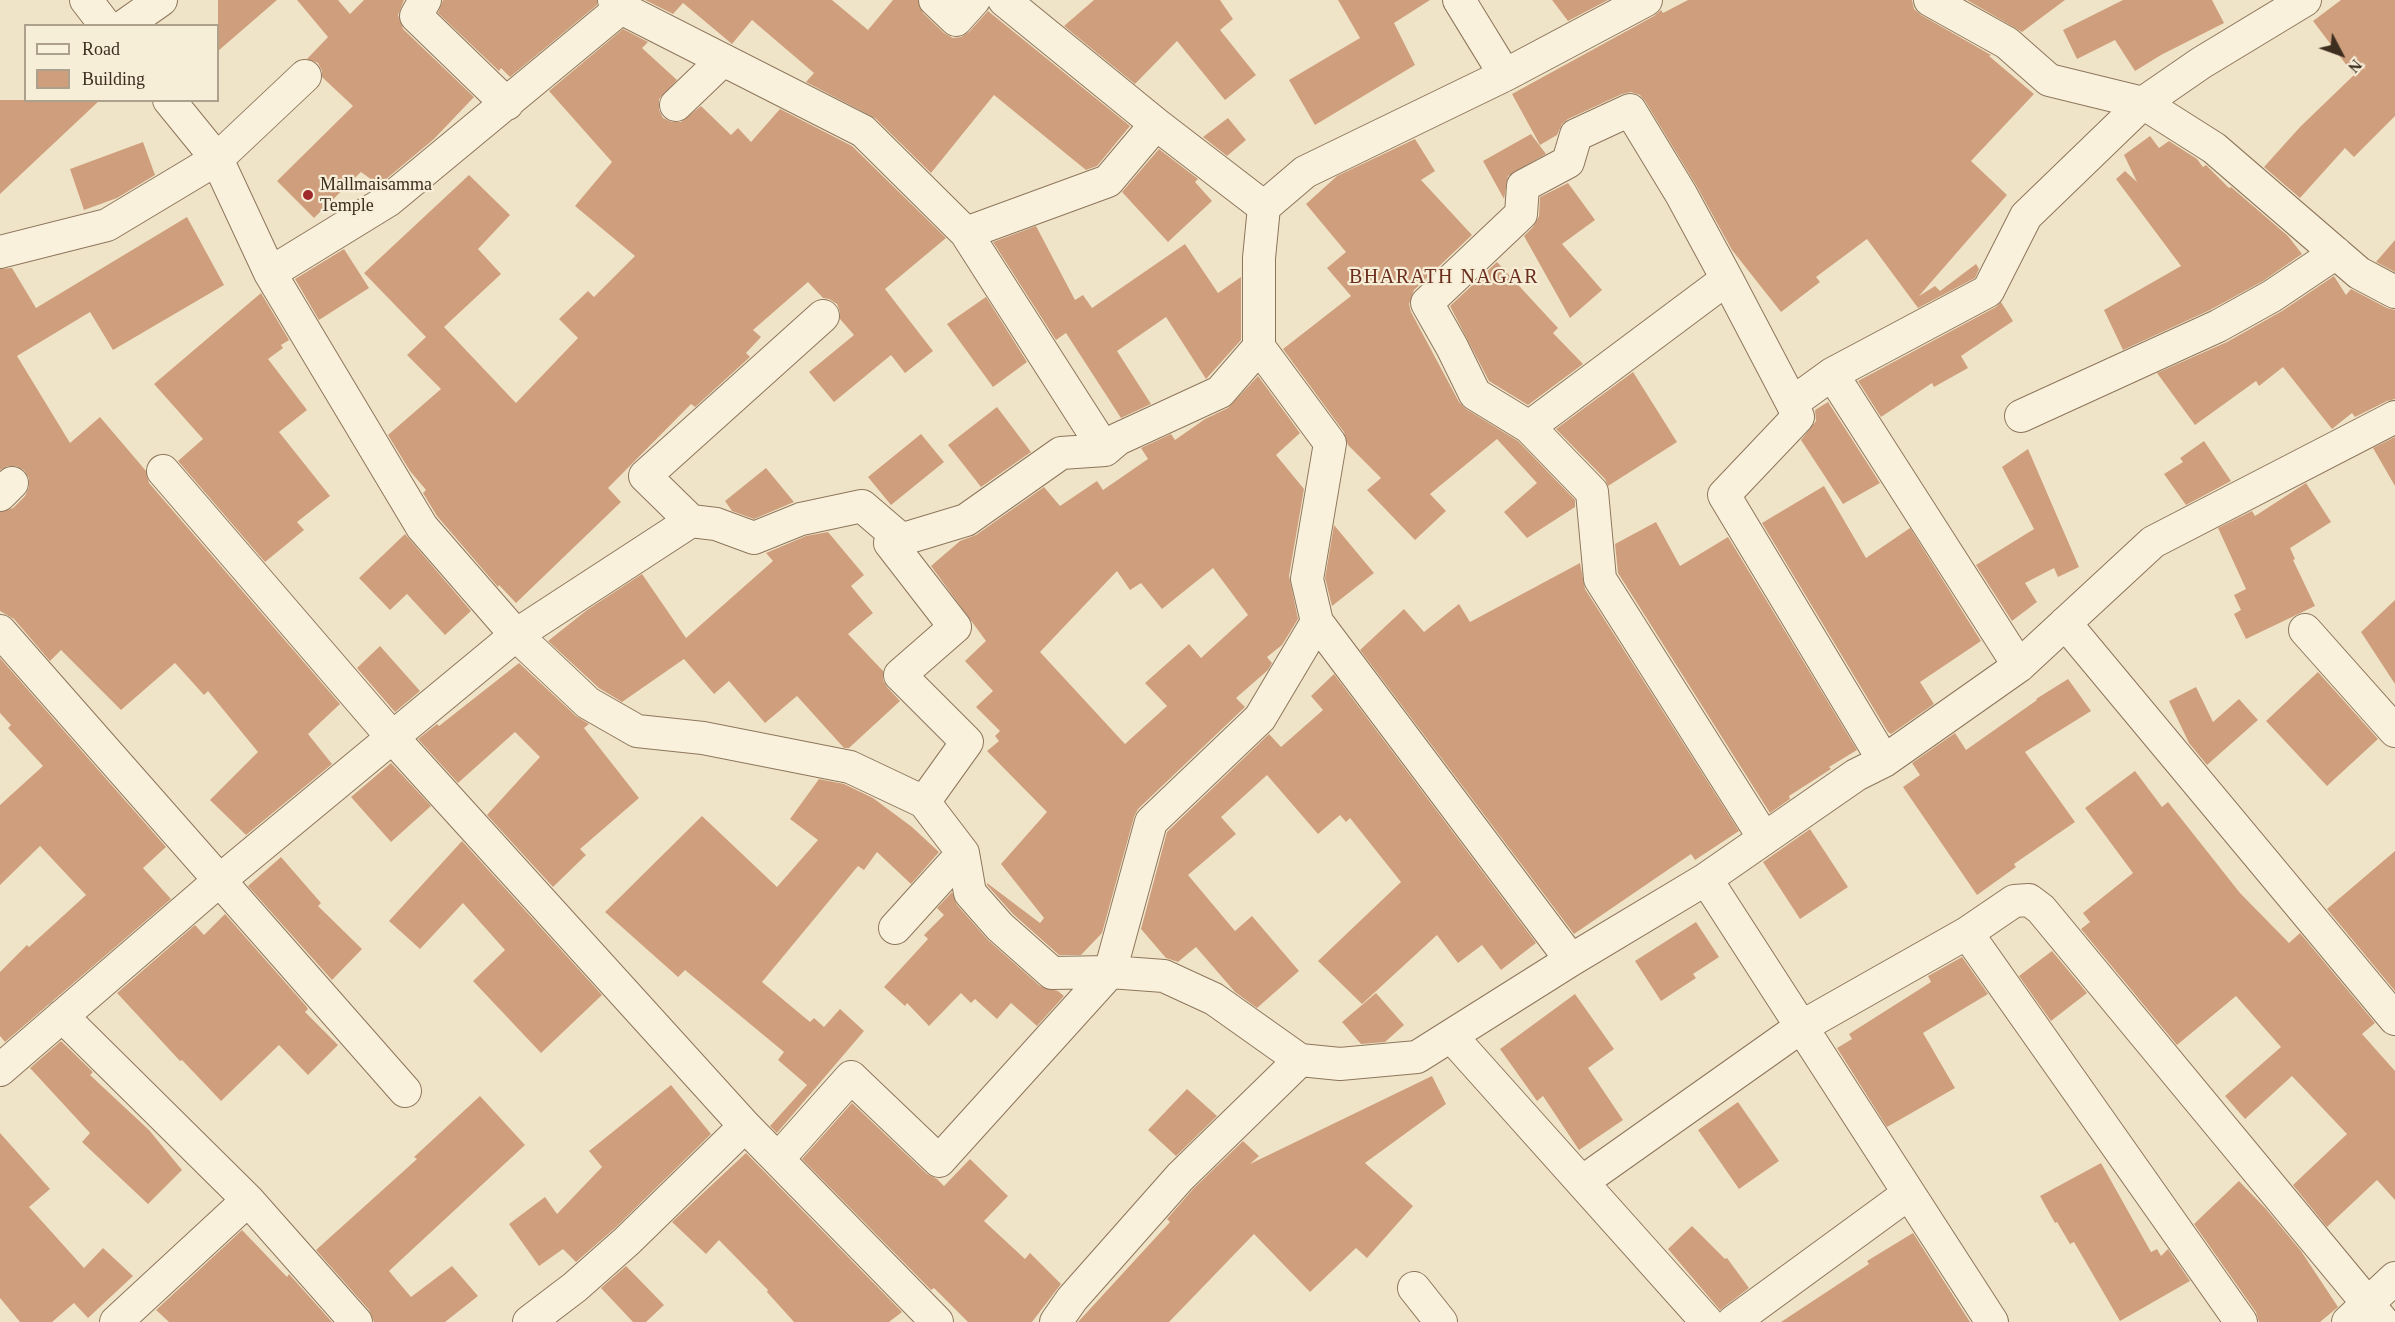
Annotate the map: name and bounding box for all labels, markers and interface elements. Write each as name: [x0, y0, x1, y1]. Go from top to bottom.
legend: [24, 24, 219, 102]
north arrow: [2311, 24, 2371, 84]
text: Road: [82, 39, 120, 59]
text: N: [2345, 56, 2365, 76]
text: Building: [82, 69, 145, 89]
place label: Mallmaisamma Temple: [320, 174, 432, 216]
marker: Mallmaisamma Temple: [301, 188, 315, 202]
district label: BHARATH NAGAR: [1349, 266, 1539, 290]

